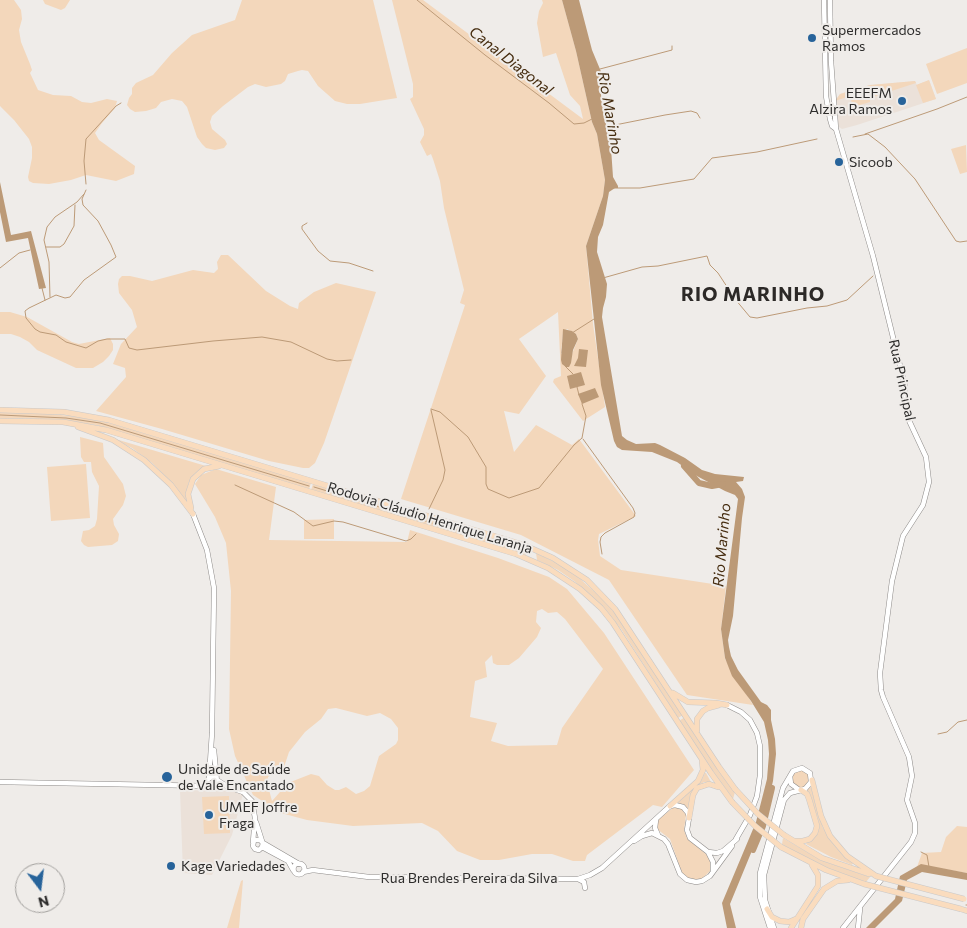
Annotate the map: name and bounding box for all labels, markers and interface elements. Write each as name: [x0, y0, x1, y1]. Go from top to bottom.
place label: Supermercados Ramos: [822, 22, 921, 54]
water label: Canal Diagonal: [466, 23, 556, 99]
marker: Supermercados Ramos: [806, 32, 818, 44]
water label: Rio Marinho: [594, 70, 626, 156]
place label: EEEFM Alzira Ramos: [809, 85, 892, 118]
marker: EEEFM Alzira Ramos: [896, 95, 908, 107]
place label: Sicoob: [849, 154, 893, 170]
marker: Sicoob: [833, 156, 845, 168]
district label: RIO MARINHO: [680, 284, 826, 306]
street label: Rua Principal: [885, 338, 919, 422]
street label: Rodovia Cláudio Henrique Laranja: [326, 479, 534, 557]
water label: Rio Marinho: [709, 502, 735, 588]
place label: Unidade de Saúde de Vale Encantado: [178, 761, 294, 794]
marker: Unidade de Saúde de Vale Encantado: [160, 770, 174, 784]
place label: UMEF Joffre Fraga: [219, 799, 297, 832]
marker: UMEF Joffre Fraga: [203, 809, 215, 821]
place label: Kage Variedades: [181, 858, 285, 874]
marker: Kage Variedades: [165, 860, 177, 872]
north arrow: [15, 863, 65, 913]
street label: Rua Brendes Pereira da Silva: [381, 870, 557, 886]
text: N: [36, 892, 51, 912]

